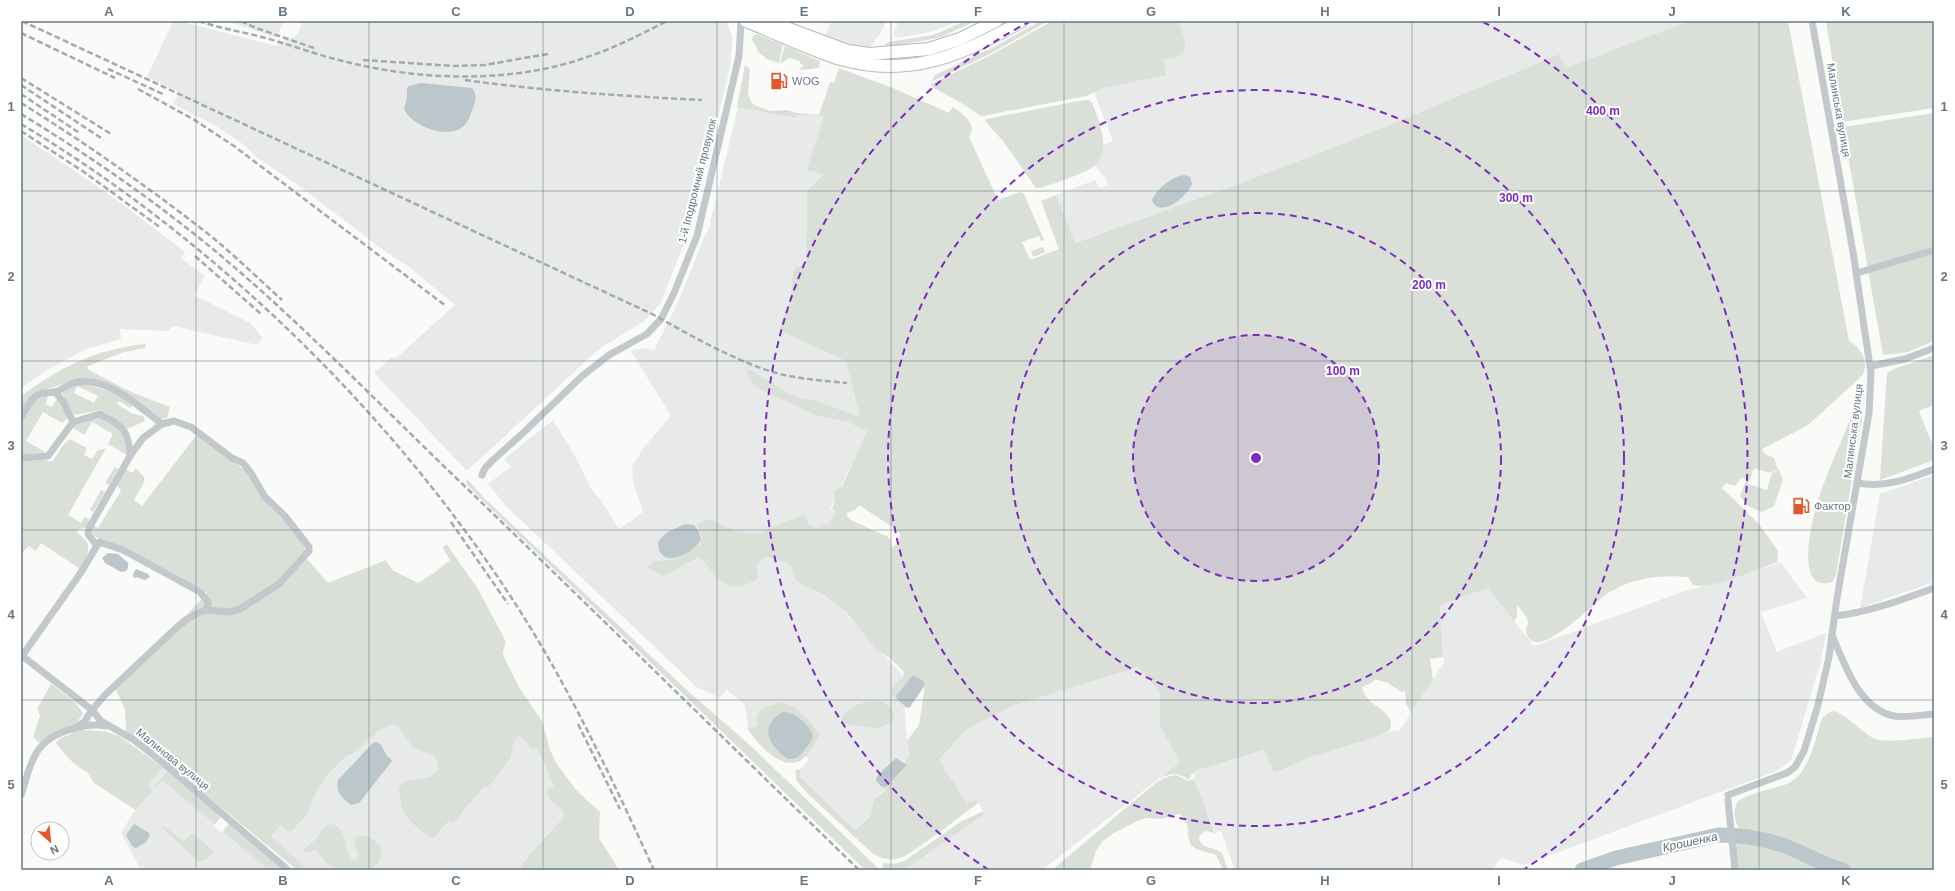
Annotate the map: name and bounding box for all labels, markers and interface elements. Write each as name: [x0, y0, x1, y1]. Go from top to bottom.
text: A: [104, 4, 114, 19]
text: B: [278, 4, 288, 19]
text: C: [451, 4, 461, 19]
text: D: [625, 4, 635, 19]
text: E: [800, 4, 809, 19]
text: F: [974, 4, 982, 19]
text: G: [1146, 4, 1156, 19]
text: H: [1320, 4, 1330, 19]
text: I: [1497, 4, 1501, 19]
text: J: [1668, 4, 1676, 19]
text: K: [1841, 4, 1851, 19]
street label: Малинська вулиця: [1825, 62, 1853, 158]
fuel station icon: WOG: [769, 71, 789, 91]
place label: WOG: [792, 75, 820, 87]
text: 1: [7, 99, 15, 114]
text: 1: [1940, 99, 1948, 114]
text: 400 m: [1586, 104, 1620, 118]
street label: 1-й Іподромний провулок: [676, 117, 718, 245]
text: 300 m: [1499, 191, 1533, 205]
text: 2: [7, 269, 15, 284]
text: 2: [1940, 269, 1948, 284]
text: 200 m: [1412, 278, 1446, 292]
text: 100 m: [1326, 364, 1360, 378]
street label: Малинська вулиця: [1841, 383, 1865, 479]
text: 3: [7, 438, 15, 453]
text: 3: [1940, 438, 1948, 453]
centre of rings: [1249, 451, 1263, 465]
fuel station icon: Фактор: [1791, 496, 1811, 516]
place label: Фактор: [1814, 500, 1851, 512]
text: 4: [7, 607, 15, 622]
text: 4: [1940, 607, 1948, 622]
street label: Малинова вулиця: [134, 726, 212, 792]
text: 5: [7, 777, 15, 792]
text: 5: [1940, 777, 1948, 792]
north arrow: [30, 821, 70, 861]
water label: Крошенка: [1661, 829, 1719, 855]
text: N: [48, 843, 61, 857]
text: A: [104, 873, 114, 888]
text: B: [278, 873, 288, 888]
text: C: [451, 873, 461, 888]
text: D: [625, 873, 635, 888]
text: E: [800, 873, 809, 888]
text: F: [974, 873, 982, 888]
text: G: [1146, 873, 1156, 888]
text: H: [1320, 873, 1330, 888]
text: I: [1497, 873, 1501, 888]
text: J: [1668, 873, 1676, 888]
text: K: [1841, 873, 1851, 888]

